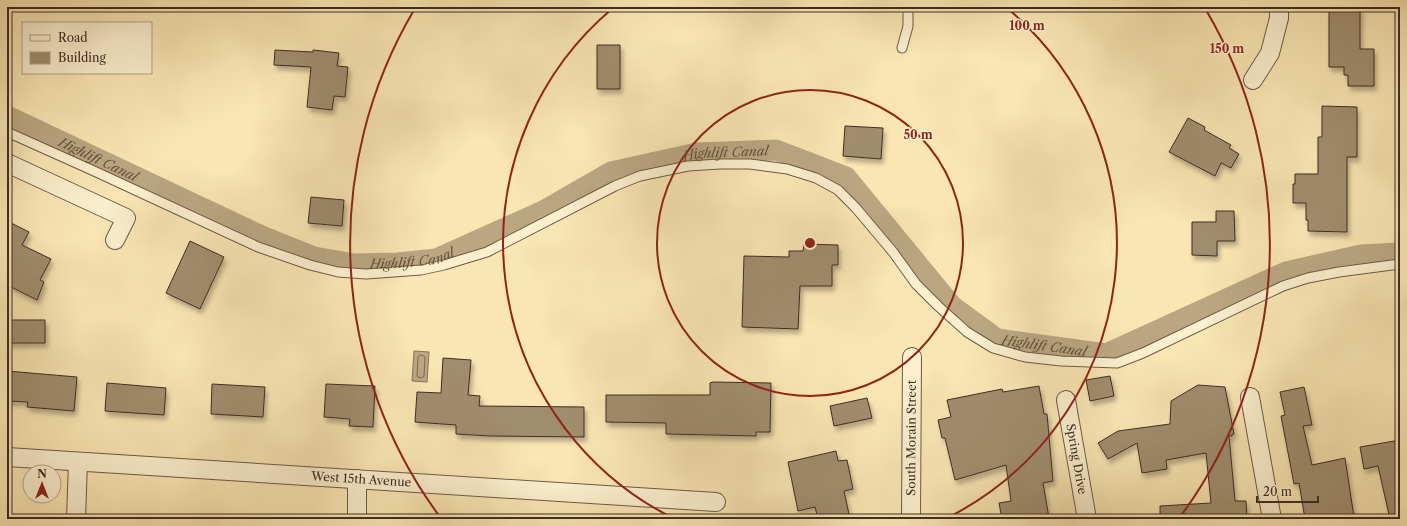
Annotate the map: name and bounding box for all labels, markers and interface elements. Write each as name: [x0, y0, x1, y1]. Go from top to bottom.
text: 100 m: [1009, 18, 1045, 33]
legend: [22, 22, 152, 74]
text: Road: [58, 30, 88, 45]
text: 150 m: [1210, 41, 1244, 56]
text: Building: [58, 50, 106, 65]
text: 50 m: [903, 127, 933, 142]
water label: Highlift Canal: [55, 133, 142, 185]
water label: Highlift Canal: [680, 142, 771, 164]
centre of rings: [803, 236, 817, 250]
water label: Highlift Canal: [368, 243, 458, 272]
water label: Highlift Canal: [1000, 332, 1090, 360]
street label: South Morain Street: [903, 379, 919, 496]
street label: Spring Drive: [1063, 422, 1091, 496]
north arrow: [22, 464, 62, 504]
text: N: [37, 467, 47, 481]
street label: West 15th Avenue: [310, 468, 412, 490]
scale bar: [1257, 478, 1318, 504]
text: 20 m: [1263, 484, 1292, 499]

